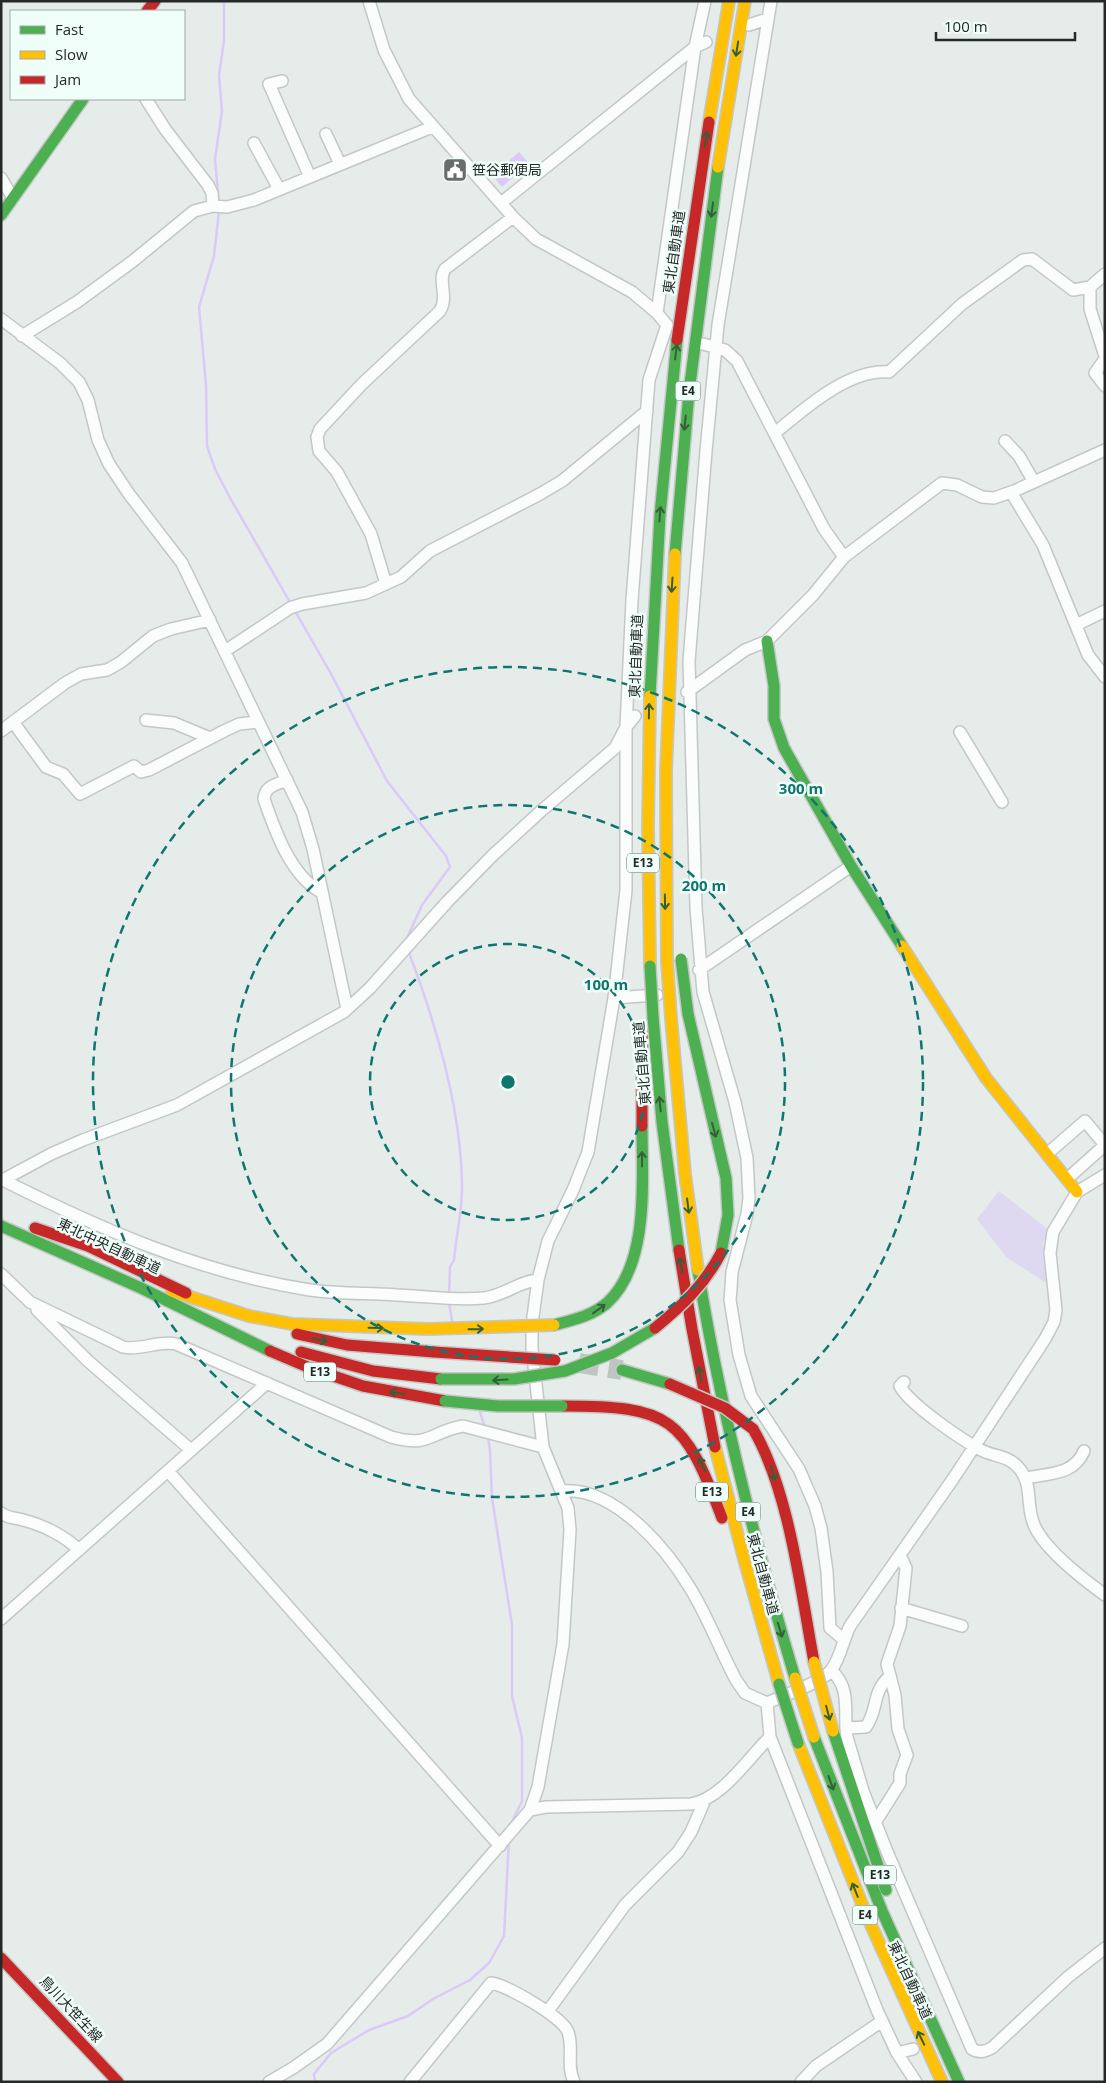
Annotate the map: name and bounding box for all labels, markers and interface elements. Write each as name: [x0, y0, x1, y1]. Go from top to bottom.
legend: [10, 10, 185, 100]
scale bar: [936, 10, 1075, 42]
text: 100 m: [944, 16, 988, 36]
text: Fast: [55, 19, 84, 39]
one-way arrow: [731, 41, 741, 57]
text: Slow: [55, 44, 88, 64]
text: Jam: [53, 69, 81, 89]
one-way arrow: [701, 131, 711, 147]
public building icon: 笹谷郵便局: [442, 157, 468, 183]
place label: 笹谷郵便局: [472, 160, 542, 179]
one-way arrow: [706, 202, 716, 218]
street label: 東北自動車道: [658, 209, 689, 295]
one-way arrow: [671, 344, 681, 360]
road number: E4: [676, 382, 700, 401]
one-way arrow: [680, 415, 690, 431]
one-way arrow: [656, 506, 665, 522]
one-way arrow: [667, 577, 677, 593]
street label: 東北自動車道: [625, 614, 646, 698]
one-way arrow: [644, 703, 654, 720]
text: 300 m: [779, 778, 823, 798]
road number: E13: [627, 854, 659, 872]
text: 200 m: [682, 875, 726, 895]
one-way arrow: [660, 894, 670, 910]
text: 100 m: [584, 974, 628, 994]
street label: 東北自動車道: [628, 1020, 655, 1106]
centre of rings: [499, 1073, 517, 1091]
one-way arrow: [655, 1096, 665, 1112]
one-way arrow: [710, 1122, 719, 1138]
one-way arrow: [637, 1152, 647, 1168]
one-way arrow: [684, 1198, 694, 1214]
street label: 東北中央自動車道: [54, 1213, 164, 1278]
one-way arrow: [675, 1258, 685, 1274]
one-way arrow: [592, 1304, 605, 1315]
one-way arrow: [368, 1323, 384, 1333]
one-way arrow: [468, 1324, 484, 1333]
one-way arrow: [312, 1336, 328, 1345]
road number: E13: [304, 1362, 336, 1381]
one-way arrow: [695, 1366, 705, 1382]
one-way arrow: [492, 1376, 508, 1385]
one-way arrow: [389, 1387, 405, 1397]
one-way arrow: [697, 1457, 706, 1472]
one-way arrow: [769, 1465, 778, 1481]
road number: E13: [696, 1482, 728, 1501]
road number: E4: [736, 1502, 760, 1521]
street label: 東北自動車道: [743, 1531, 784, 1617]
one-way arrow: [776, 1621, 785, 1637]
one-way arrow: [824, 1705, 834, 1721]
one-way arrow: [827, 1774, 836, 1790]
road number: E13: [864, 1866, 896, 1884]
one-way arrow: [849, 1883, 859, 1898]
road number: E4: [852, 1906, 878, 1924]
street label: 東北自動車道: [884, 1938, 937, 2022]
street label: 鳥川大笹生線: [36, 1971, 107, 2046]
one-way arrow: [916, 2031, 925, 2046]

